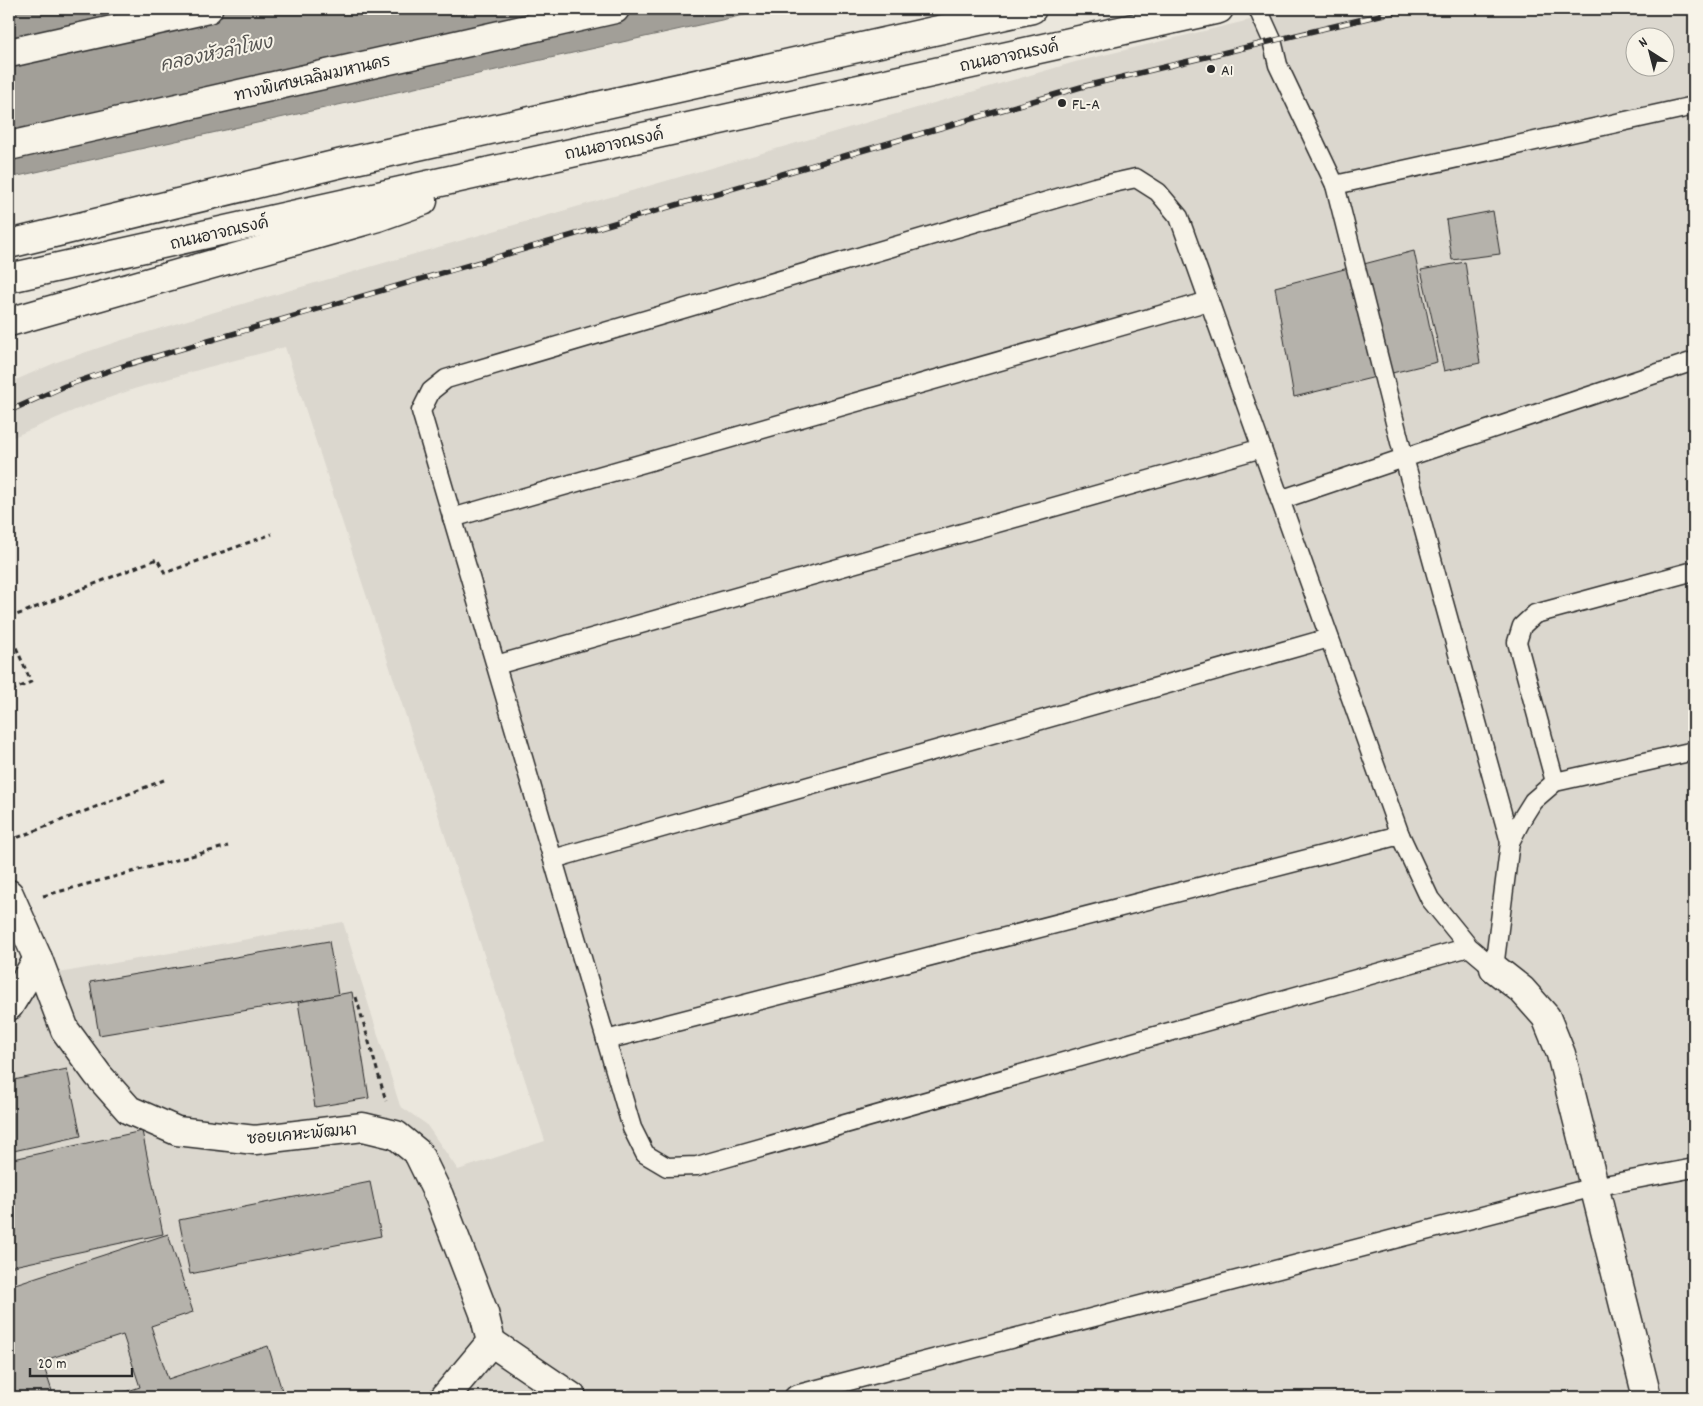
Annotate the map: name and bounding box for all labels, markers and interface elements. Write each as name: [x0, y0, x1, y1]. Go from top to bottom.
north arrow: [1626, 28, 1676, 78]
water label: คลองหัวลำโพง: [158, 29, 277, 80]
text: N: [1635, 33, 1652, 53]
street label: ถนนอาจณรงค์: [958, 34, 1061, 79]
street label: ทางพิเศษเฉลิมมหานคร: [232, 49, 393, 109]
place label: A1: [1221, 60, 1233, 83]
marker: A1: [1205, 63, 1217, 75]
place label: FL-A: [1072, 94, 1100, 117]
marker: FL-A: [1056, 97, 1068, 109]
street label: ถนนอาจณรงค์: [563, 122, 666, 167]
street label: ถนนอาจณรงค์: [168, 210, 271, 257]
street label: ซอยเคหะพัฒนา: [246, 1118, 358, 1152]
scale bar: [30, 1346, 132, 1378]
text: 20 m: [38, 1354, 66, 1376]

